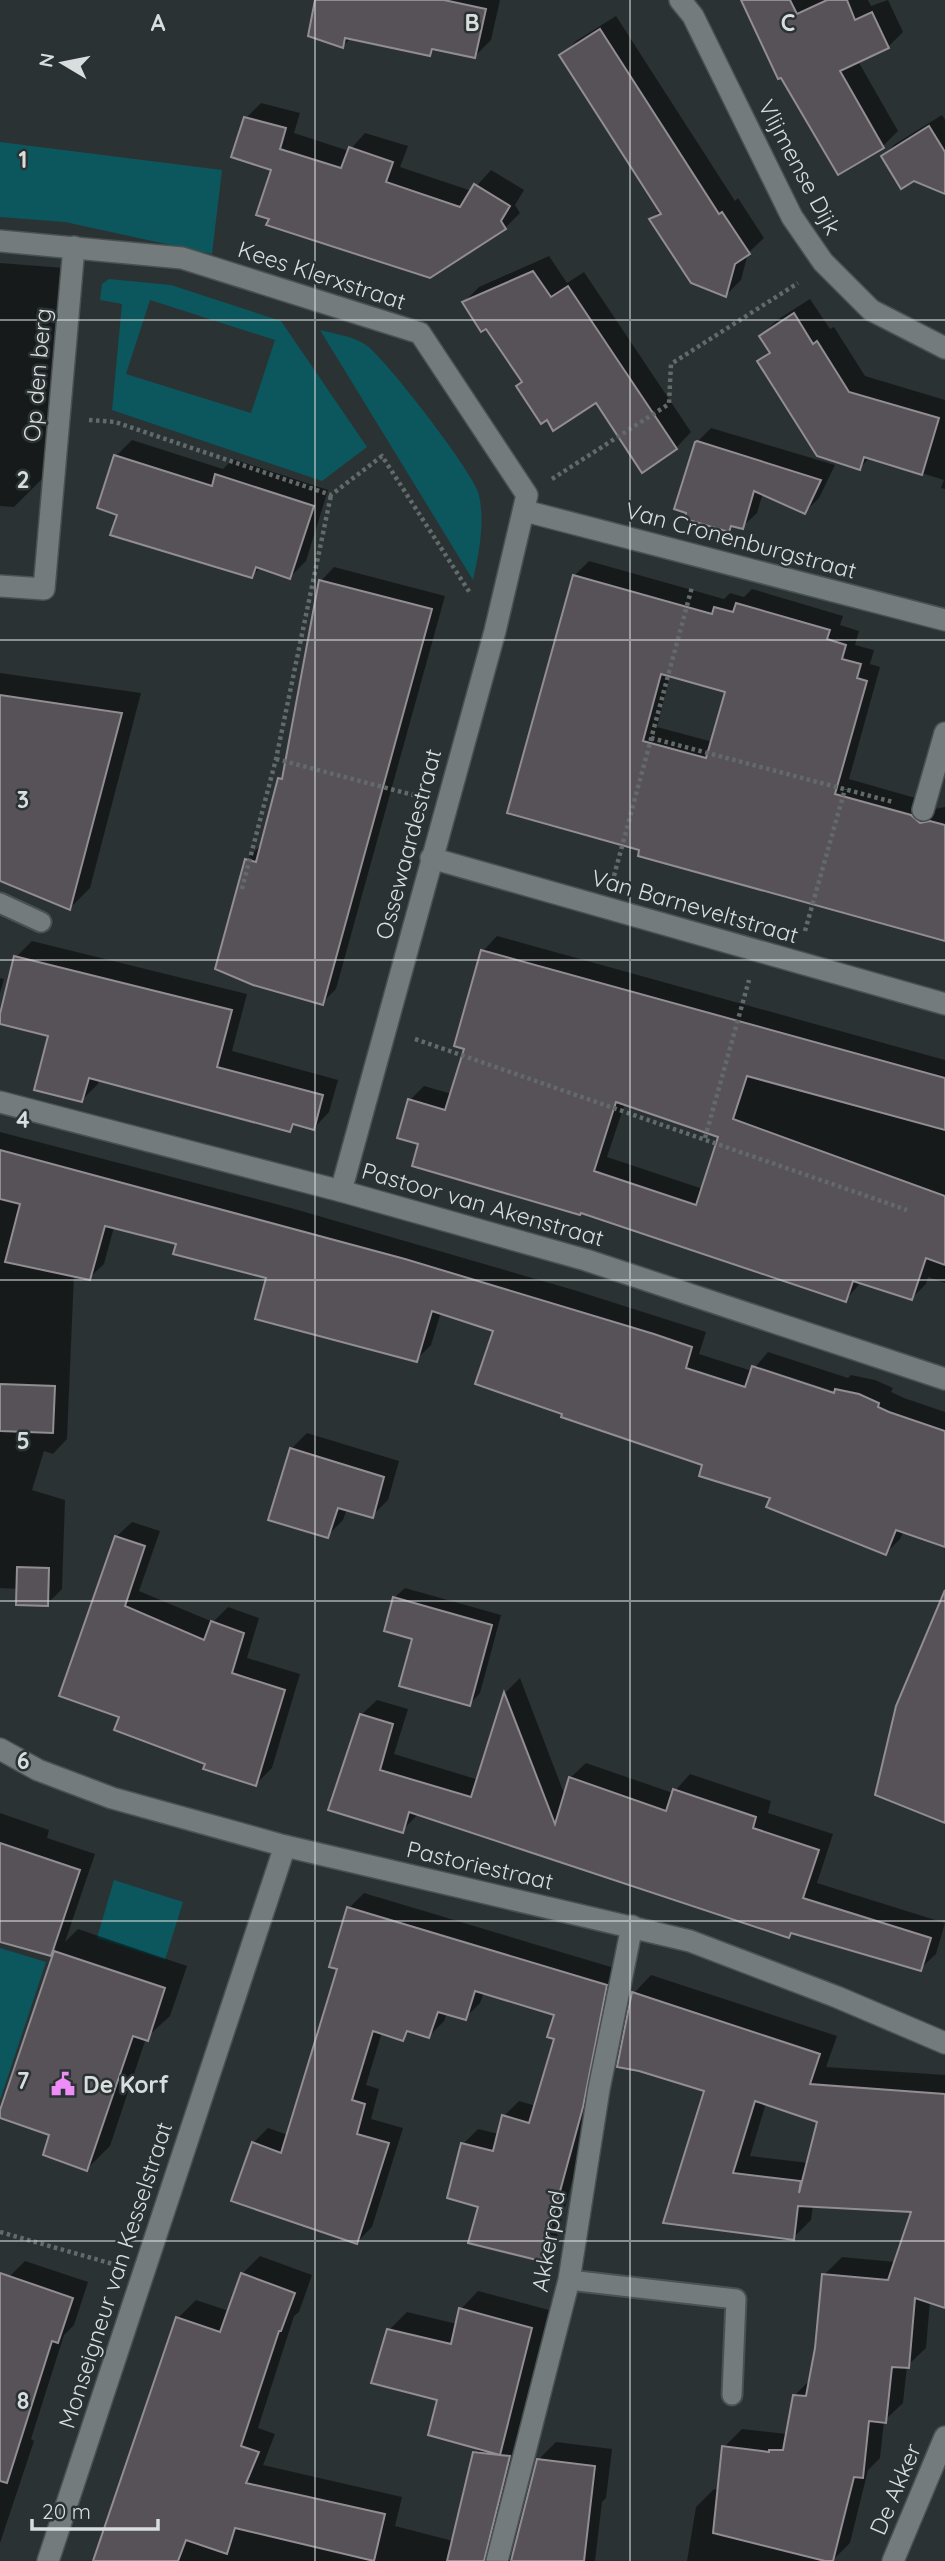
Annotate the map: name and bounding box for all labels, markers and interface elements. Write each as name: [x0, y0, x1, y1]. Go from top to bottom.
text: A: [151, 8, 166, 37]
text: B: [464, 8, 480, 37]
text: C: [781, 8, 795, 37]
north arrow: [28, 28, 98, 98]
text: N: [33, 51, 59, 69]
street label: Vlijmense Dijk: [752, 94, 848, 240]
text: 1: [19, 145, 27, 174]
street label: Kees Klerxstraat: [234, 234, 410, 316]
street label: Op den berg: [17, 307, 57, 443]
text: 2: [16, 465, 30, 494]
street label: Van Cronenburgstraat: [622, 495, 860, 585]
street label: Ossewaardestraat: [369, 745, 447, 942]
text: 3: [17, 785, 29, 814]
street label: Van Barneveltstraat: [588, 863, 802, 949]
text: 4: [16, 1105, 30, 1134]
street label: Pastoor van Akenstraat: [359, 1156, 608, 1253]
text: 5: [16, 1426, 30, 1455]
text: 6: [17, 1746, 29, 1775]
street label: Pastoriestraat: [404, 1834, 556, 1896]
text: 7: [17, 2066, 30, 2095]
public building icon: De Korf: [49, 2070, 77, 2098]
place label: De Korf: [83, 2070, 169, 2099]
street label: Monseigneur van Kesselstraat: [52, 2118, 178, 2432]
street label: Akkerpad: [525, 2188, 571, 2294]
text: 8: [17, 2386, 29, 2415]
street label: De Akker: [863, 2439, 927, 2539]
scale bar: [32, 2488, 158, 2532]
text: 20 m: [42, 2498, 91, 2524]

